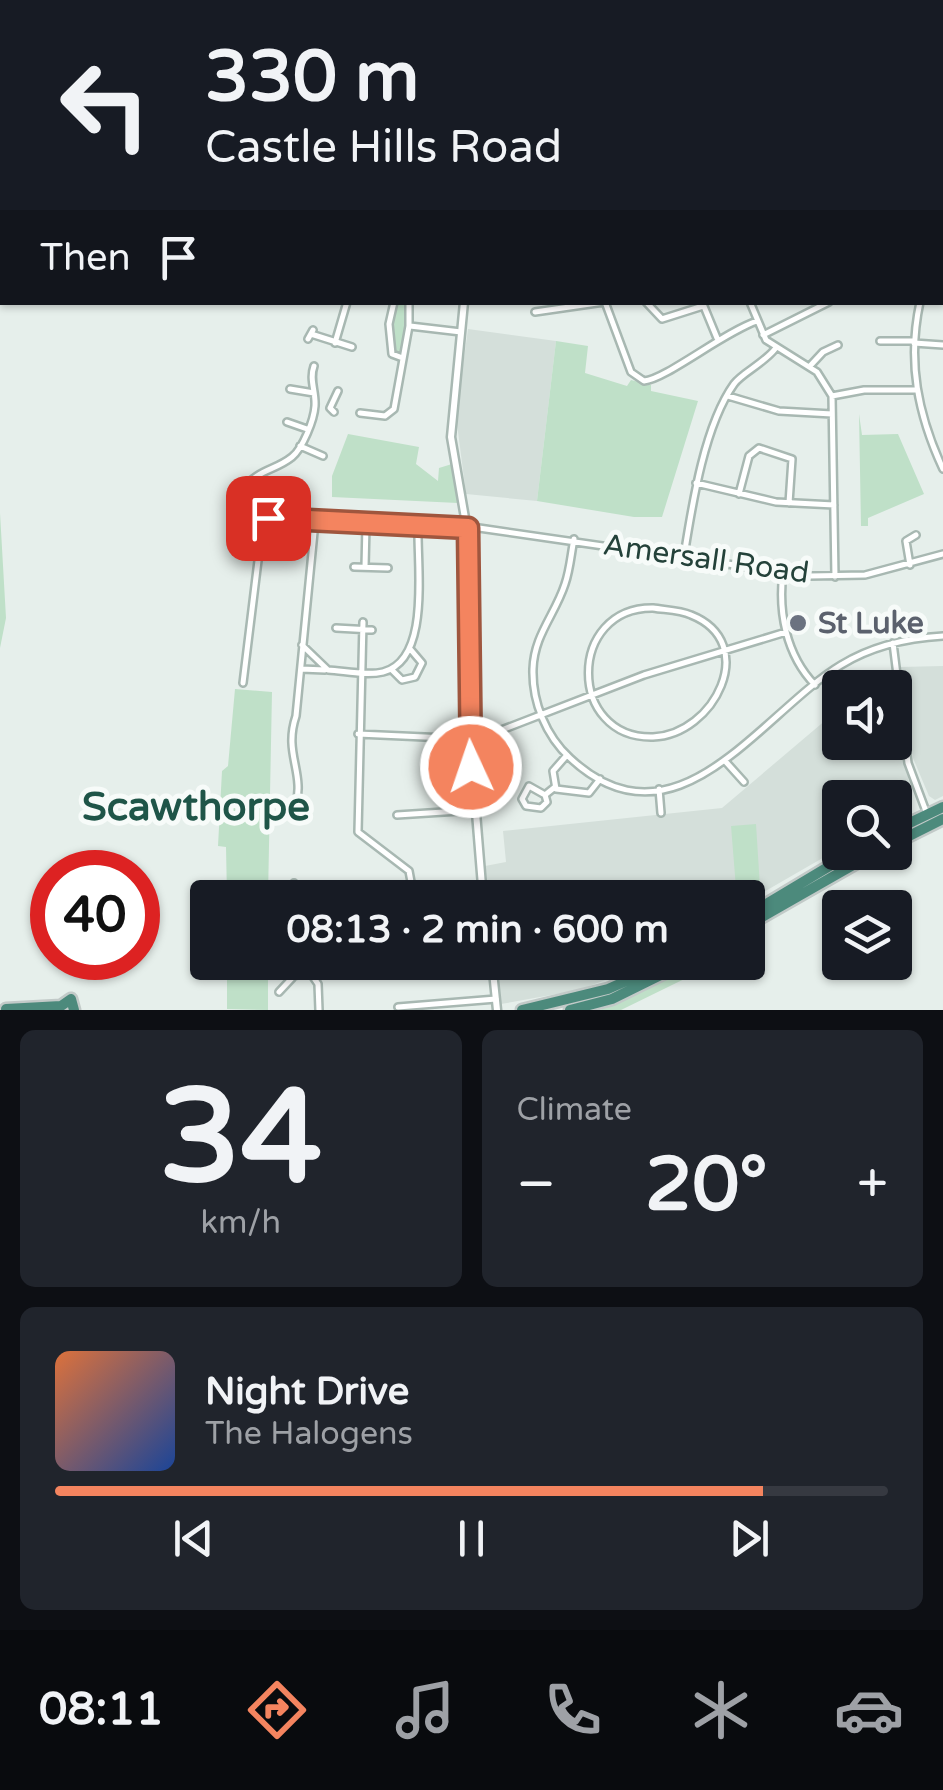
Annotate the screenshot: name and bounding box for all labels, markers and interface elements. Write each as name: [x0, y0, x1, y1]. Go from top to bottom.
text: 330 m: [205, 36, 419, 120]
icon: left: [40, 40, 170, 170]
text: Castle Hills Road: [205, 121, 562, 175]
icon: arrive: [151, 230, 206, 285]
text: Then: [40, 235, 131, 281]
pin: [226, 476, 311, 561]
icon: arrive: [241, 491, 296, 546]
street label: Amersall Road: [601, 526, 811, 592]
place label: St Luke: [818, 605, 924, 642]
marker: St Luke: [787, 612, 809, 634]
map controls: [822, 670, 912, 980]
button: sound: [822, 670, 912, 760]
position arrow: [419, 715, 523, 819]
button: search: [822, 780, 912, 870]
district label: Scawthorpe: [82, 783, 310, 831]
speed limit sign: 40: [30, 850, 160, 980]
button: layers: [822, 890, 912, 980]
text: 08:13 · 2 min · 600 m: [286, 907, 669, 953]
text: 34: [159, 1061, 322, 1217]
text: Climate: [517, 1091, 632, 1129]
text: 20°: [645, 1140, 768, 1230]
text: −: [517, 1152, 556, 1218]
text: +: [857, 1152, 888, 1218]
text: km/h: [201, 1204, 281, 1242]
text: Night Drive: [205, 1369, 409, 1415]
text: The Halogens: [205, 1415, 413, 1453]
icon: previous: [166, 1511, 221, 1566]
icon: pause: [444, 1511, 499, 1566]
icon: next: [722, 1511, 777, 1566]
icon: directions: [242, 1675, 312, 1745]
icon: music: [390, 1675, 460, 1745]
icon: phone: [538, 1675, 608, 1745]
icon: climate: [686, 1675, 756, 1745]
icon: car: [834, 1675, 904, 1745]
text: 08:11: [39, 1683, 164, 1737]

